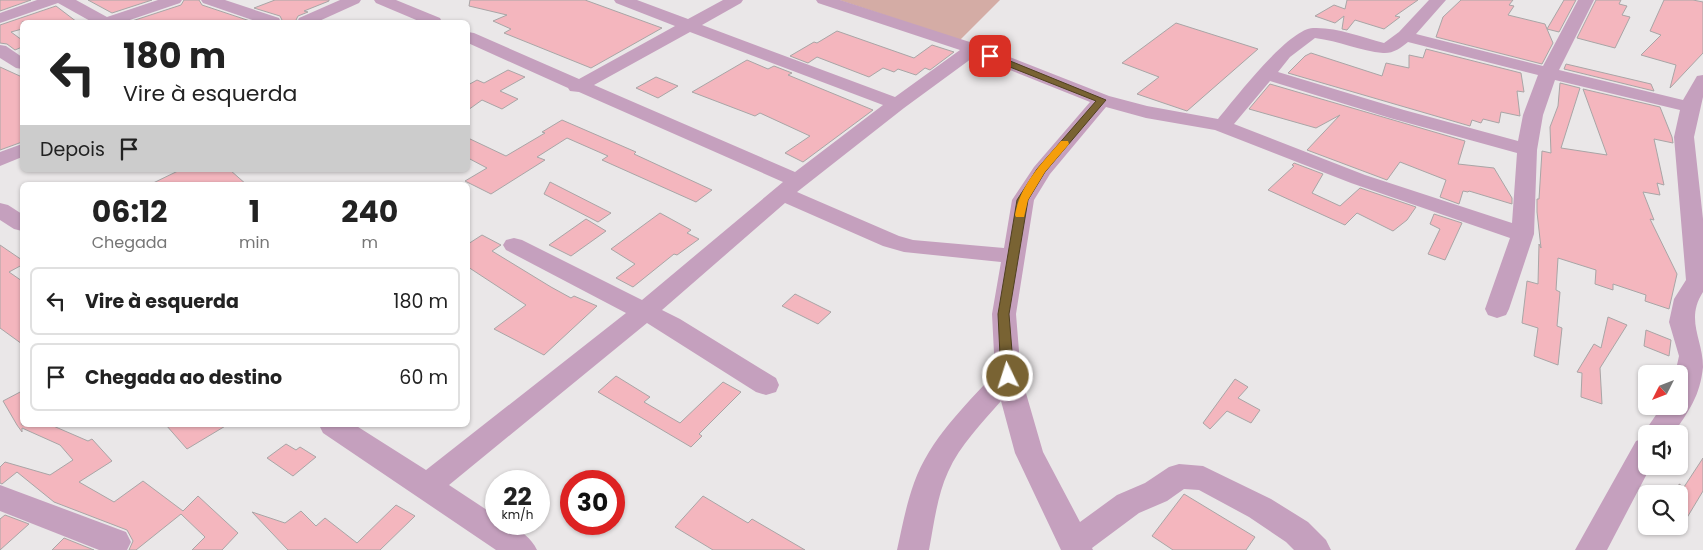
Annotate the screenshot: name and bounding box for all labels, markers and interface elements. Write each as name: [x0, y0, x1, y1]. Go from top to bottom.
text: 180 m: [123, 31, 226, 80]
pin: [969, 35, 1011, 77]
icon: left: [40, 40, 105, 105]
icon: arrive: [976, 42, 1004, 70]
text: Vire à esquerda: [123, 78, 297, 109]
icon: arrive: [115, 135, 143, 163]
text: Depois: [40, 136, 105, 163]
text: 06:12: [92, 190, 167, 233]
text: 1: [249, 190, 260, 233]
text: 240: [341, 190, 398, 233]
text: Chegada: [92, 231, 167, 254]
text: min: [239, 231, 270, 254]
text: m: [362, 231, 378, 254]
icon: left: [42, 287, 70, 315]
text: Vire à esquerda: [85, 288, 239, 315]
text: 180 m: [393, 288, 448, 315]
position arrow: [981, 349, 1033, 401]
icon: arrive: [42, 363, 70, 391]
text: Chegada ao destino: [85, 364, 282, 391]
text: 60 m: [399, 364, 448, 391]
north arrow: [1638, 365, 1688, 415]
map controls: [1638, 365, 1688, 535]
button: sound: [1638, 425, 1688, 475]
speed limit sign: 30: [560, 470, 625, 535]
text: 22: [503, 479, 532, 514]
button: search: [1638, 485, 1688, 535]
text: km/h: [502, 506, 533, 523]

